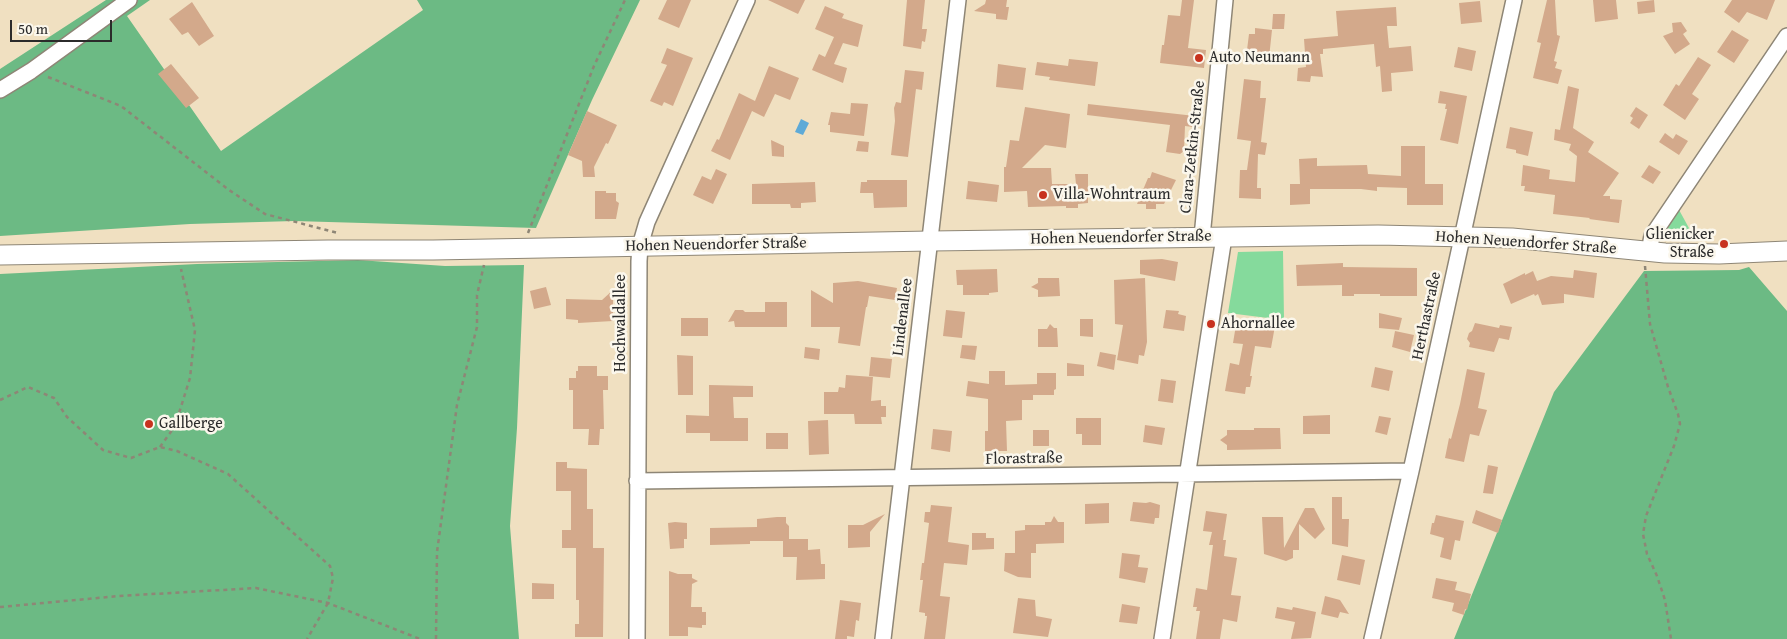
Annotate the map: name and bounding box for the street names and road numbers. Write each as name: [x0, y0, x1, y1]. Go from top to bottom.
street label: Clara-Zetkin-Straße: [1176, 80, 1210, 214]
street label: Hohen Neuendorfer Straße: [1030, 227, 1212, 249]
street label: Hohen Neuendorfer Straße: [1435, 227, 1617, 259]
street label: Hohen Neuendorfer Straße: [625, 234, 807, 256]
street label: Herthastraße: [1408, 270, 1446, 362]
street label: Hochwaldallee: [611, 274, 631, 372]
street label: Lindenallee: [889, 277, 917, 357]
street label: Florastraße: [985, 449, 1063, 469]

